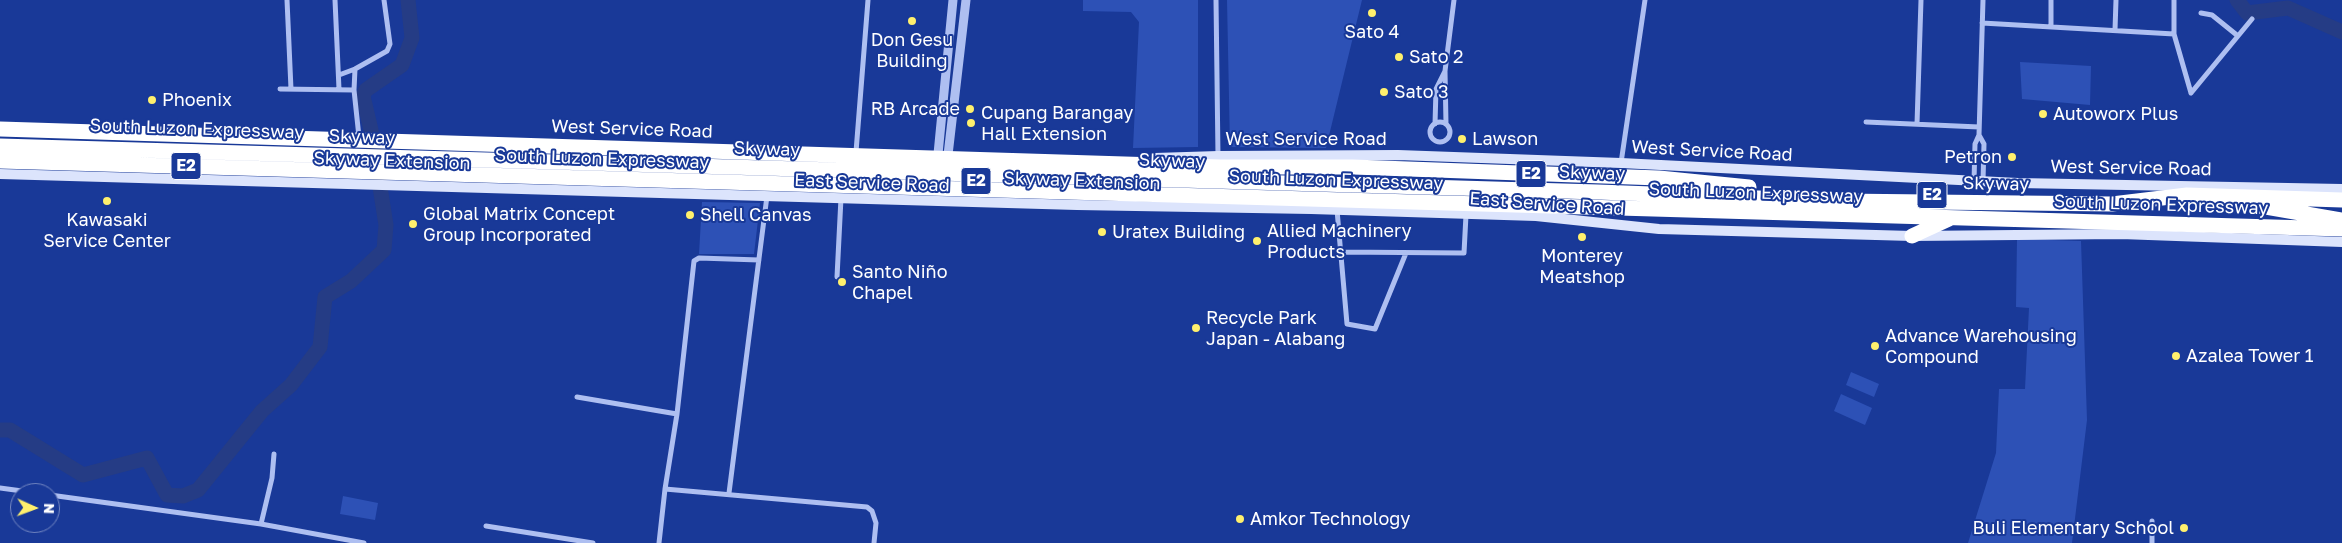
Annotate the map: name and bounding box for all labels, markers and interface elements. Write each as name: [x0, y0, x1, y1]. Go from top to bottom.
marker: Sato 4: [1366, 7, 1378, 19]
marker: Don Gesu Building: [906, 15, 918, 27]
place label: Sato 4: [1345, 21, 1399, 43]
place label: Don Gesu Building: [871, 29, 953, 72]
place label: Sato 2: [1409, 46, 1463, 68]
marker: Sato 2: [1393, 51, 1405, 63]
place label: Sato 3: [1394, 81, 1449, 103]
marker: Sato 3: [1378, 86, 1390, 98]
place label: Phoenix: [162, 89, 232, 111]
marker: Phoenix: [146, 94, 158, 106]
place label: RB Arcade: [871, 98, 960, 120]
place label: Cupang Barangay Hall Extension: [981, 102, 1133, 144]
marker: RB Arcade: [964, 103, 976, 115]
place label: Autoworx Plus: [2053, 103, 2178, 125]
marker: Autoworx Plus: [2037, 108, 2049, 120]
street label: South Luzon Expressway: [89, 114, 305, 144]
street label: West Service Road: [551, 115, 713, 143]
marker: Cupang Barangay Hall Extension: [965, 117, 977, 129]
street label: Skyway: [328, 125, 396, 149]
street label: West Service Road: [1225, 128, 1387, 150]
place label: Lawson: [1472, 128, 1538, 150]
marker: Lawson: [1456, 133, 1468, 145]
street label: West Service Road: [1631, 136, 1793, 166]
street label: Skyway: [733, 137, 801, 161]
street label: South Luzon Expressway: [494, 144, 710, 174]
place label: Petron: [1944, 146, 2002, 168]
street label: Skyway Extension: [313, 147, 471, 175]
street label: Skyway: [1138, 149, 1206, 173]
marker: Petron: [2006, 151, 2018, 163]
road number: E2: [171, 153, 201, 180]
street label: West Service Road: [2050, 156, 2212, 180]
road number: E2: [1516, 160, 1546, 188]
street label: Skyway: [1558, 161, 1626, 185]
street label: South Luzon Expressway: [1228, 165, 1444, 195]
street label: Skyway Extension: [1003, 167, 1161, 195]
road number: E2: [961, 168, 991, 195]
street label: East Service Road: [794, 169, 950, 197]
street label: Skyway: [1963, 173, 2029, 195]
street label: South Luzon Expressway: [1648, 178, 1864, 208]
road number: E2: [1917, 182, 1947, 208]
street label: East Service Road: [1469, 188, 1625, 220]
street label: South Luzon Expressway: [2053, 190, 2269, 220]
marker: Kawasaki Service Center: [101, 195, 113, 207]
place label: Global Matrix Concept Group Incorporated: [423, 203, 615, 245]
place label: Shell Canvas: [700, 204, 811, 226]
place label: Kawasaki Service Center: [43, 209, 171, 252]
marker: Shell Canvas: [684, 209, 696, 221]
marker: Global Matrix Concept Group Incorporated: [407, 218, 419, 230]
place label: Allied Machinery Products: [1267, 220, 1412, 262]
place label: Uratex Building: [1112, 221, 1245, 243]
marker: Uratex Building: [1096, 226, 1108, 238]
marker: Monterey Meatshop: [1576, 231, 1588, 243]
marker: Allied Machinery Products: [1251, 235, 1263, 247]
place label: Monterey Meatshop: [1539, 245, 1625, 288]
place label: Santo Niño Chapel: [852, 261, 947, 304]
marker: Santo Niño Chapel: [836, 276, 848, 288]
place label: Recycle Park Japan - Alabang: [1206, 307, 1345, 350]
marker: Recycle Park Japan - Alabang: [1190, 322, 1202, 334]
place label: Advance Warehousing Compound: [1885, 325, 2077, 368]
marker: Advance Warehousing Compound: [1869, 340, 1881, 352]
place label: Azalea Tower 1: [2186, 345, 2314, 367]
marker: Azalea Tower 1: [2170, 350, 2182, 362]
north arrow: [10, 483, 60, 533]
text: N: [41, 503, 58, 514]
place label: Amkor Technology: [1250, 508, 1410, 530]
marker: Amkor Technology: [1234, 513, 1246, 525]
place label: Buli Elementary School: [1972, 517, 2174, 539]
marker: Buli Elementary School: [2178, 522, 2190, 534]

